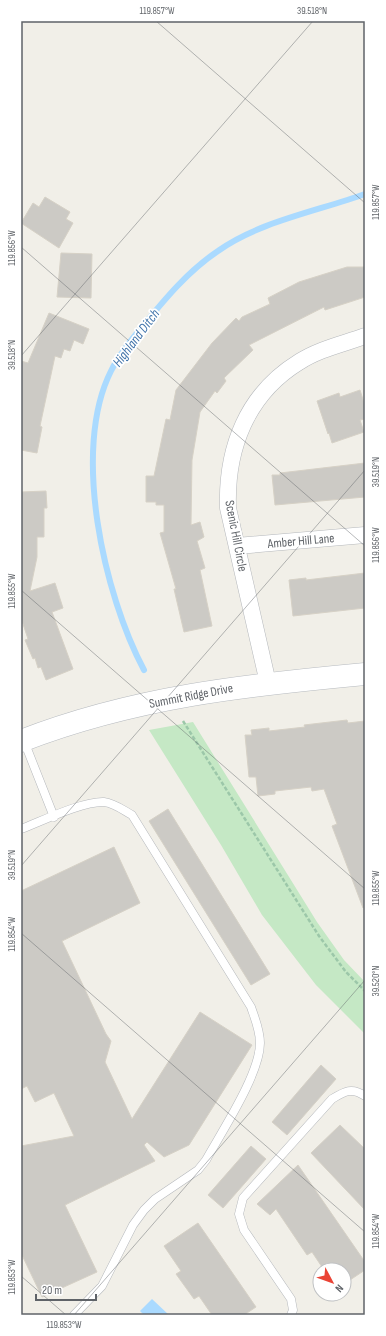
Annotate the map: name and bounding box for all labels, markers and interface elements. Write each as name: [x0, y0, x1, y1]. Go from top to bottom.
text: 119.857°W: [139, 5, 175, 17]
text: 39.518°N: [297, 5, 327, 17]
text: 119.857°W: [370, 184, 382, 220]
text: 119.856°W: [6, 230, 18, 266]
water label: Highland Ditch: [109, 306, 163, 370]
text: 39.518°N: [6, 340, 18, 370]
text: 39.519°N: [370, 457, 382, 487]
street label: Scenic Hill Circle: [221, 499, 251, 573]
text: 119.856°W: [370, 527, 382, 563]
street label: Amber Hill Lane: [266, 530, 335, 552]
text: 119.855°W: [6, 573, 18, 608]
street label: Summit Ridge Drive: [148, 680, 234, 712]
text: 39.519°N: [6, 850, 18, 880]
text: 119.855°W: [370, 870, 382, 905]
text: 119.854°W: [6, 916, 18, 951]
text: 39.520°N: [370, 966, 382, 996]
text: 119.854°W: [370, 1213, 382, 1248]
text: 119.853°W: [6, 1259, 18, 1295]
north arrow: [312, 1262, 352, 1302]
scale bar: [36, 1276, 96, 1302]
text: N: [332, 1282, 346, 1295]
text: 20 m: [42, 1283, 62, 1298]
text: 119.853°W: [46, 1319, 82, 1331]

